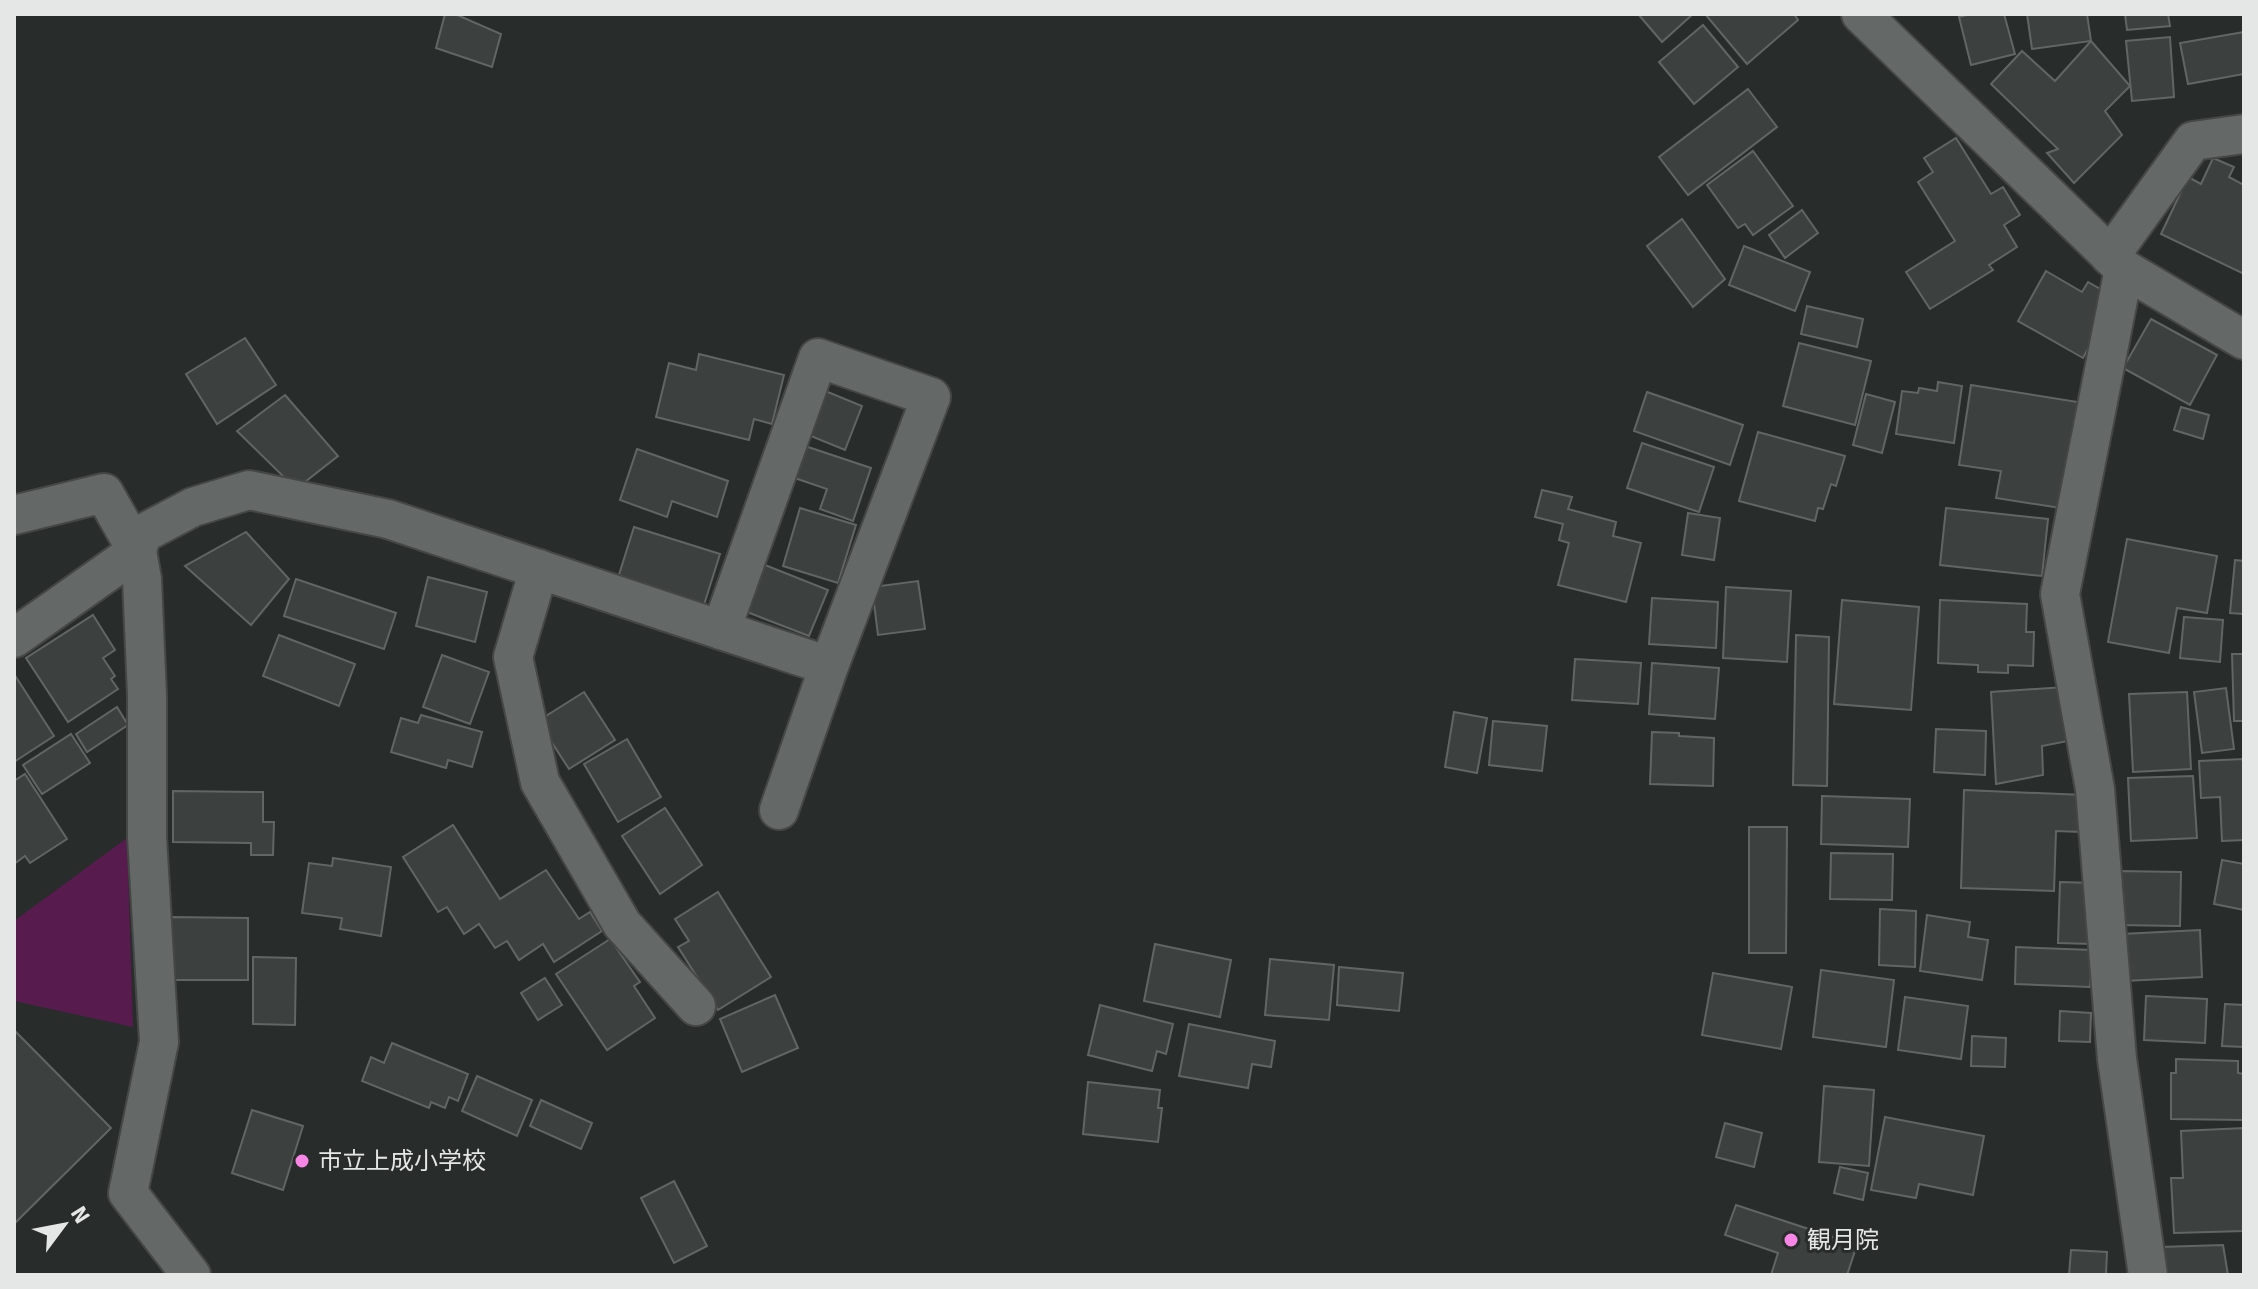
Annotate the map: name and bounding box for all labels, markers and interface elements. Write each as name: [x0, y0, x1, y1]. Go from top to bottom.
place label: 市立上成小学校: [318, 1146, 486, 1176]
marker: 市立上成小学校: [293, 1152, 311, 1170]
north arrow: [24, 1185, 104, 1265]
text: N: [65, 1201, 96, 1228]
place label: 観月院: [1807, 1225, 1879, 1255]
marker: 観月院: [1782, 1231, 1800, 1249]

